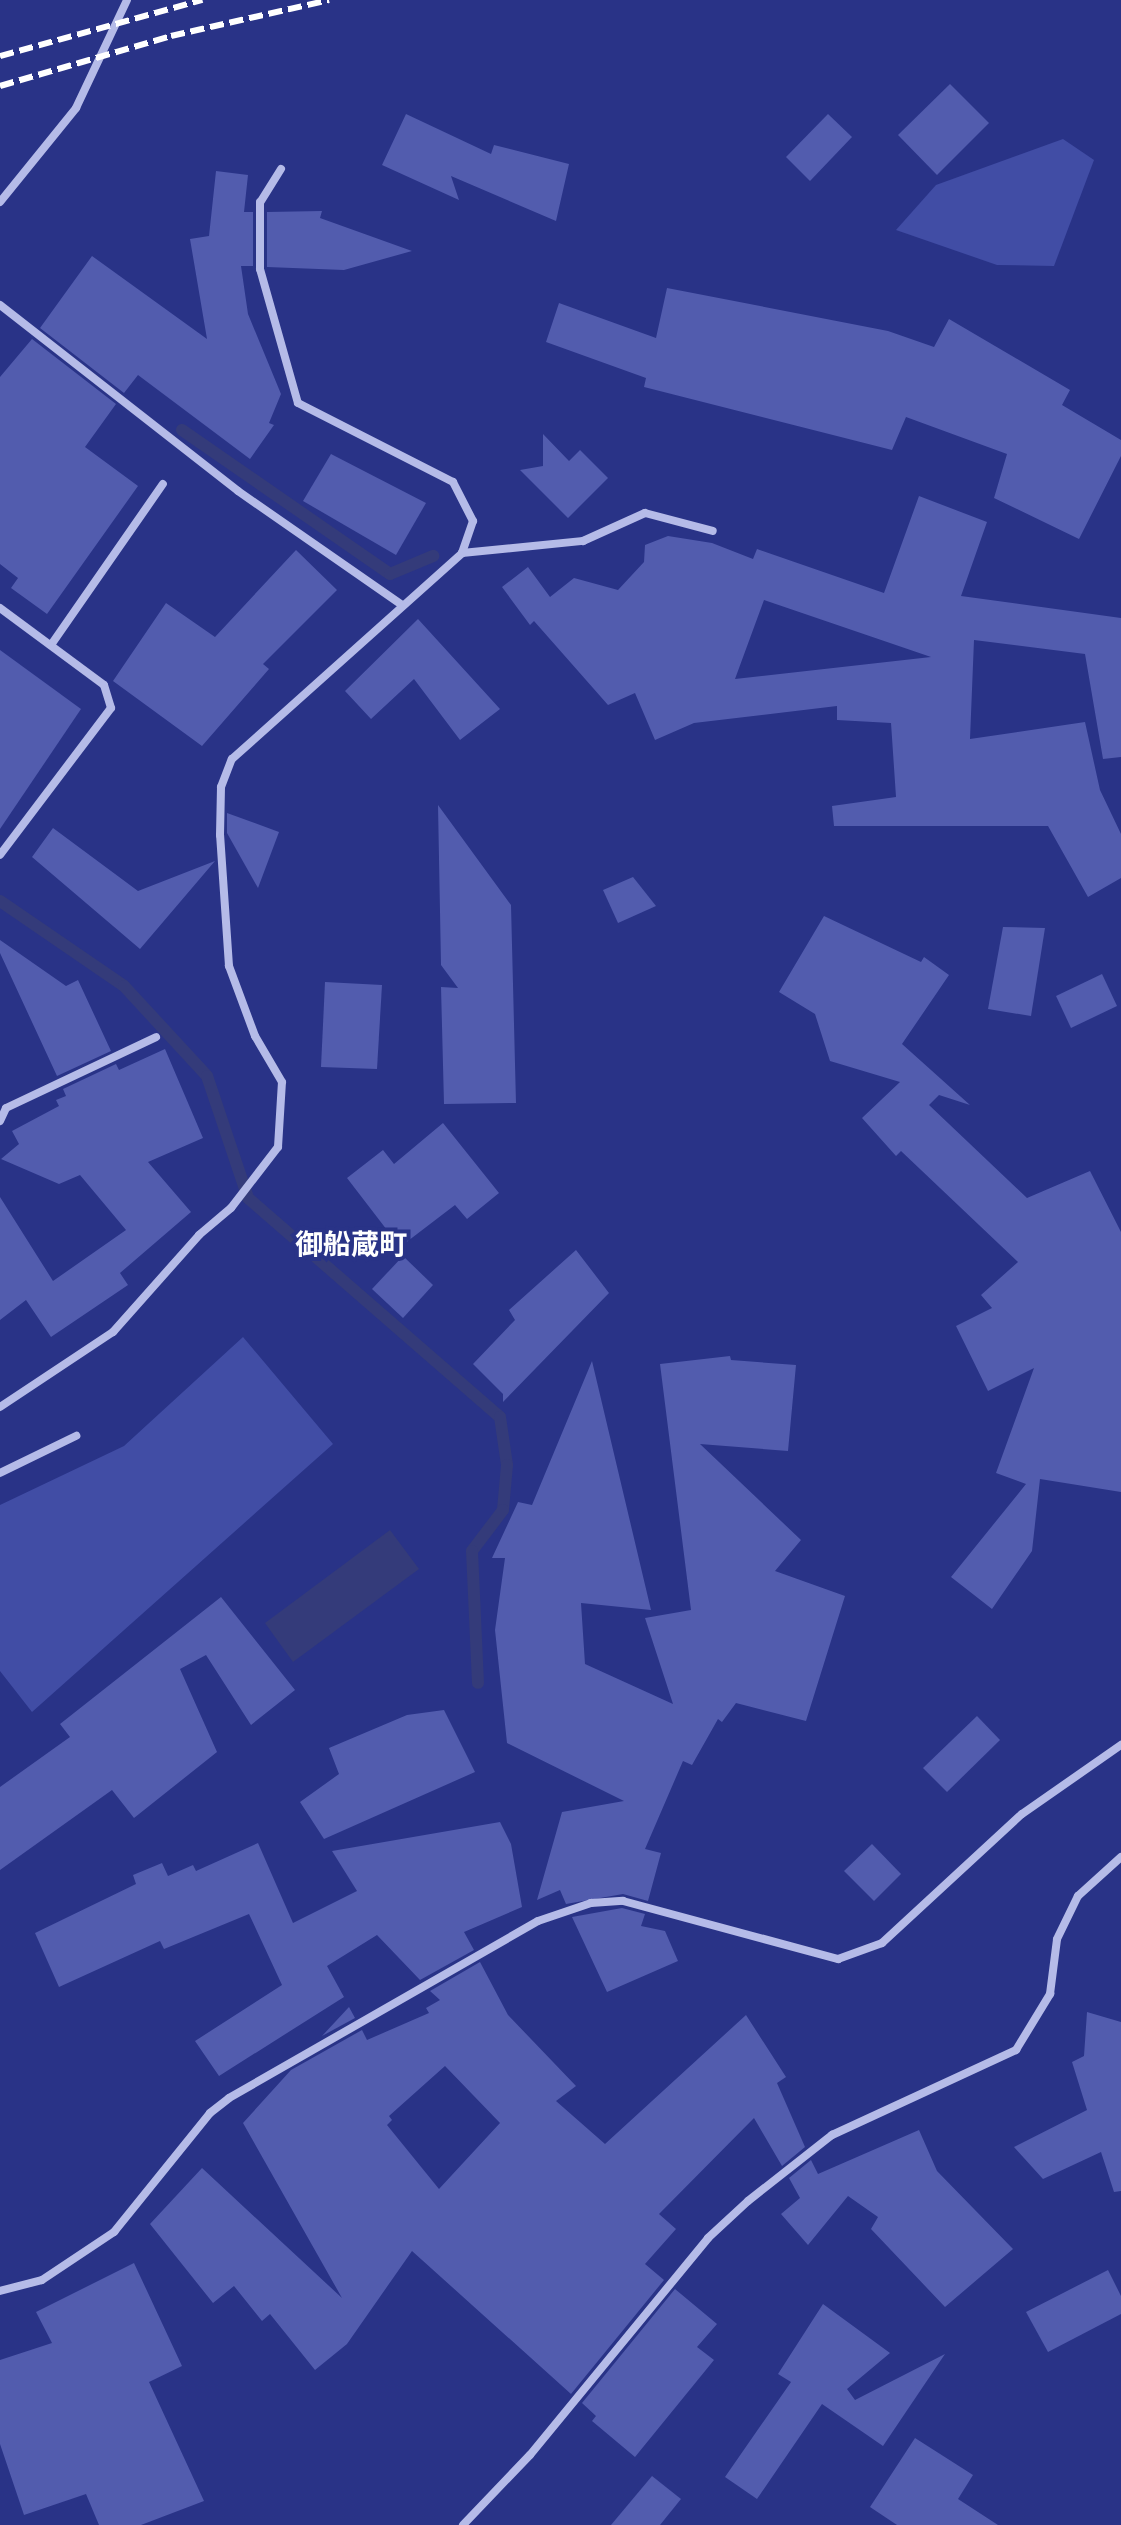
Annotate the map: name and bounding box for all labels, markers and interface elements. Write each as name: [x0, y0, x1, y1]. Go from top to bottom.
district label: 御船蔵町: [295, 1227, 407, 1261]

